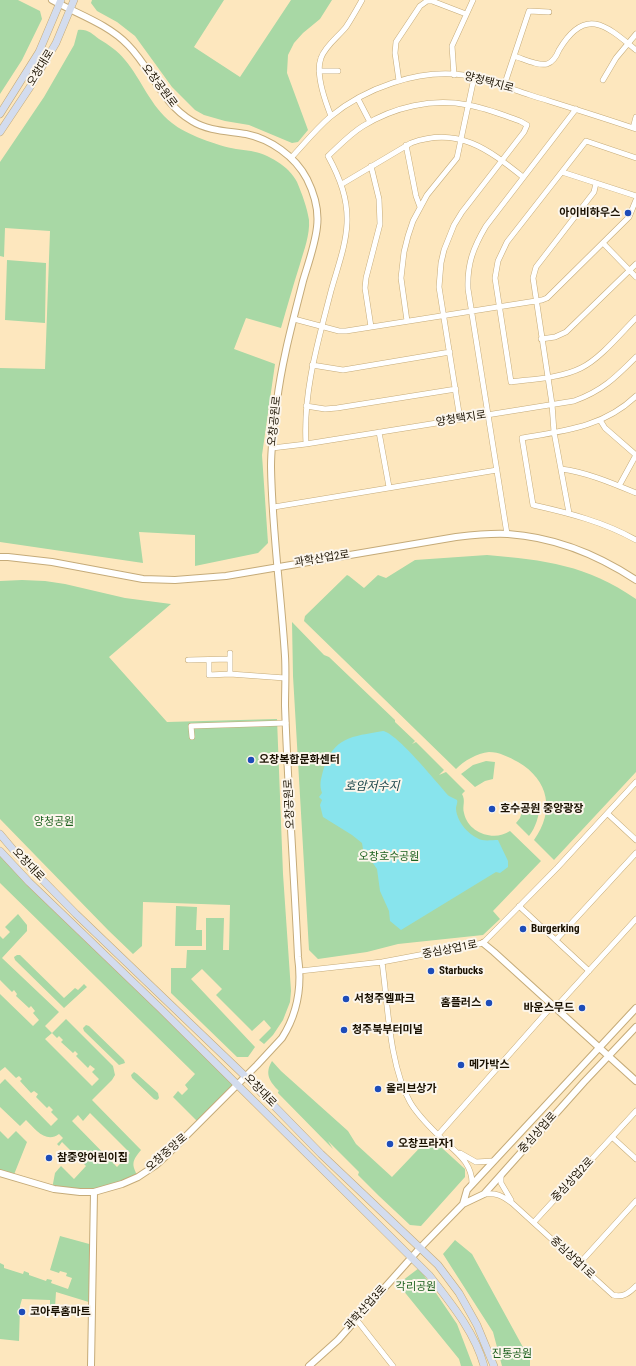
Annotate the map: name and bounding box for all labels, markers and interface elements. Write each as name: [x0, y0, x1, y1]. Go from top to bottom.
street label: 오창대로: [25, 47, 57, 89]
street label: 오창공원로: [139, 62, 179, 110]
street label: 양청택지로: [463, 70, 515, 96]
place label: 아이비하우스: [559, 206, 620, 220]
marker: 아이비하우스: [623, 208, 633, 218]
street label: 오창공원로: [266, 395, 284, 447]
street label: 양청택지로: [435, 409, 487, 429]
street label: 과학산업2로: [293, 548, 351, 570]
place label: 오창복합문화센터: [259, 753, 340, 767]
marker: 오창복합문화센터: [246, 755, 256, 765]
street label: 오창공원로: [282, 778, 298, 830]
water label: 호암저수지: [344, 780, 400, 794]
place label: 호수공원 중앙광장: [500, 802, 583, 816]
marker: 호수공원 중앙광장: [487, 804, 497, 814]
park label: 양청공원: [34, 815, 74, 829]
street label: 오창대로: [9, 846, 47, 884]
park label: 오창호수공원: [359, 850, 419, 864]
place label: Burgerking: [531, 922, 580, 936]
marker: Burgerking: [518, 924, 528, 934]
street label: 중심상업1로: [421, 938, 479, 962]
place label: Starbucks: [439, 964, 483, 978]
marker: Starbucks: [426, 966, 436, 976]
place label: 서청주엘파크: [354, 992, 415, 1006]
marker: 서청주엘파크: [341, 994, 351, 1004]
place label: 홈플러스: [441, 996, 481, 1010]
marker: 홈플러스: [484, 998, 494, 1008]
place label: 바운스무드: [523, 1001, 574, 1015]
marker: 바운스무드: [577, 1003, 587, 1013]
place label: 청주북부터미널: [352, 1023, 423, 1037]
marker: 청주북부터미널: [339, 1025, 349, 1035]
place label: 메가박스: [469, 1058, 509, 1072]
marker: 메가박스: [456, 1060, 466, 1070]
street label: 오창대로: [241, 1072, 279, 1110]
place label: 올리브상가: [386, 1082, 437, 1096]
marker: 올리브상가: [373, 1084, 383, 1094]
street label: 중심상업로: [516, 1110, 560, 1156]
street label: 오창중앙로: [144, 1131, 190, 1175]
place label: 오창프라자1: [398, 1137, 454, 1151]
marker: 오창프라자1: [385, 1139, 395, 1149]
place label: 참중앙어린이집: [57, 1151, 128, 1165]
marker: 참중앙어린이집: [44, 1153, 54, 1163]
street label: 중심상업2로: [549, 1155, 597, 1205]
street label: 중심상업1로: [547, 1234, 597, 1282]
park label: 각리공원: [396, 1280, 436, 1294]
street label: 과학산업3로: [342, 1283, 390, 1333]
place label: 코아루홈마트: [30, 1305, 91, 1319]
marker: 코아루홈마트: [17, 1307, 27, 1317]
park label: 진통공원: [492, 1347, 532, 1361]

